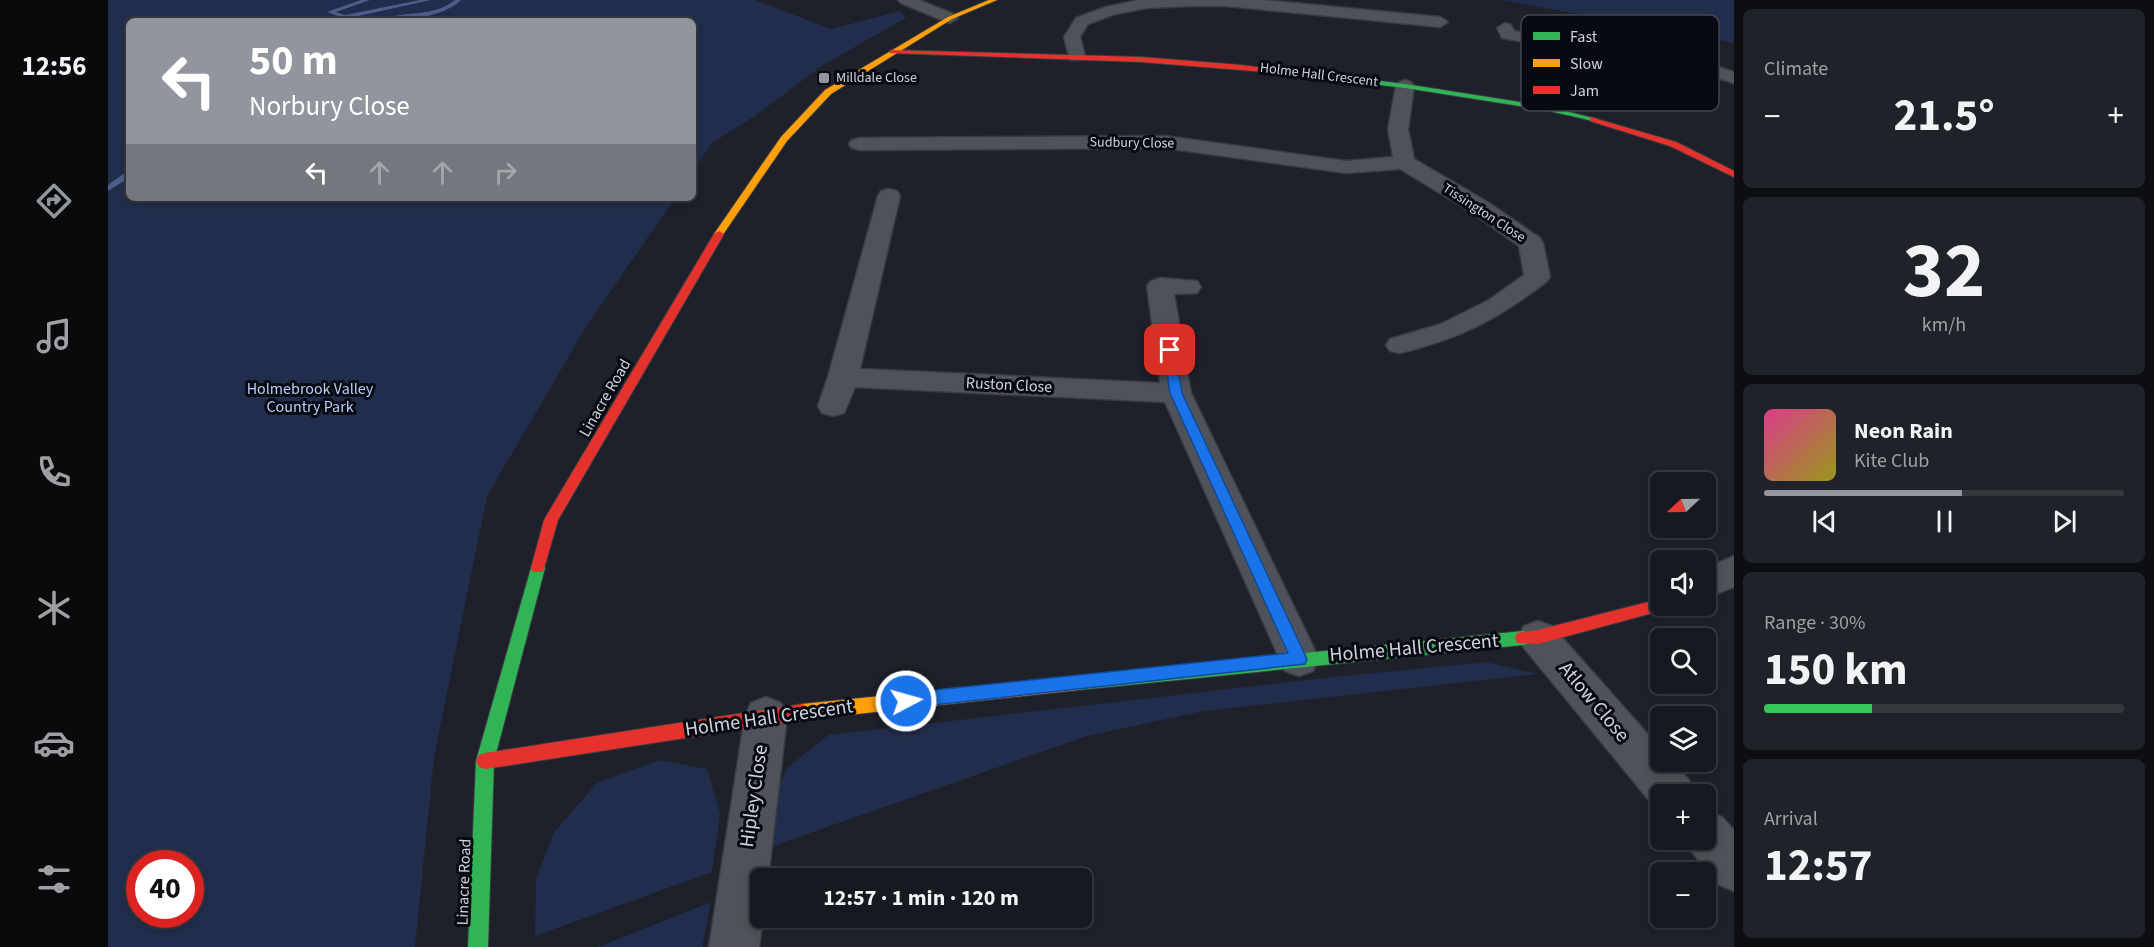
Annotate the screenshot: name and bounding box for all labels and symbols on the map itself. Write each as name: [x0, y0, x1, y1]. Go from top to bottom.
legend: [1521, 15, 1719, 111]
text: Fast: [1570, 26, 1598, 48]
text: Slow: [1570, 53, 1603, 75]
street label: Holme Hall Crescent: [1259, 58, 1379, 92]
place label: Milldale Close: [836, 68, 917, 88]
marker: Milldale Close: [817, 71, 831, 85]
text: Jam: [1570, 80, 1599, 102]
street label: Sudbury Close: [1089, 132, 1175, 154]
street label: Tissington Close: [1439, 179, 1529, 247]
pin: [1144, 324, 1195, 375]
street label: Linacre Road: [574, 355, 636, 441]
street label: Ruston Close: [965, 372, 1053, 398]
park label: Holmebrook Valley Country Park: [247, 378, 374, 418]
north arrow: [1650, 472, 1716, 538]
street label: Holme Hall Crescent: [1328, 627, 1500, 669]
street label: Atlow Close: [1552, 656, 1636, 748]
position arrow: [874, 669, 938, 733]
street label: Holme Hall Crescent: [683, 692, 855, 744]
street label: Hipley Close: [733, 743, 775, 849]
street label: Linacre Road: [451, 838, 477, 926]
speed limit sign: 40: [126, 850, 204, 928]

